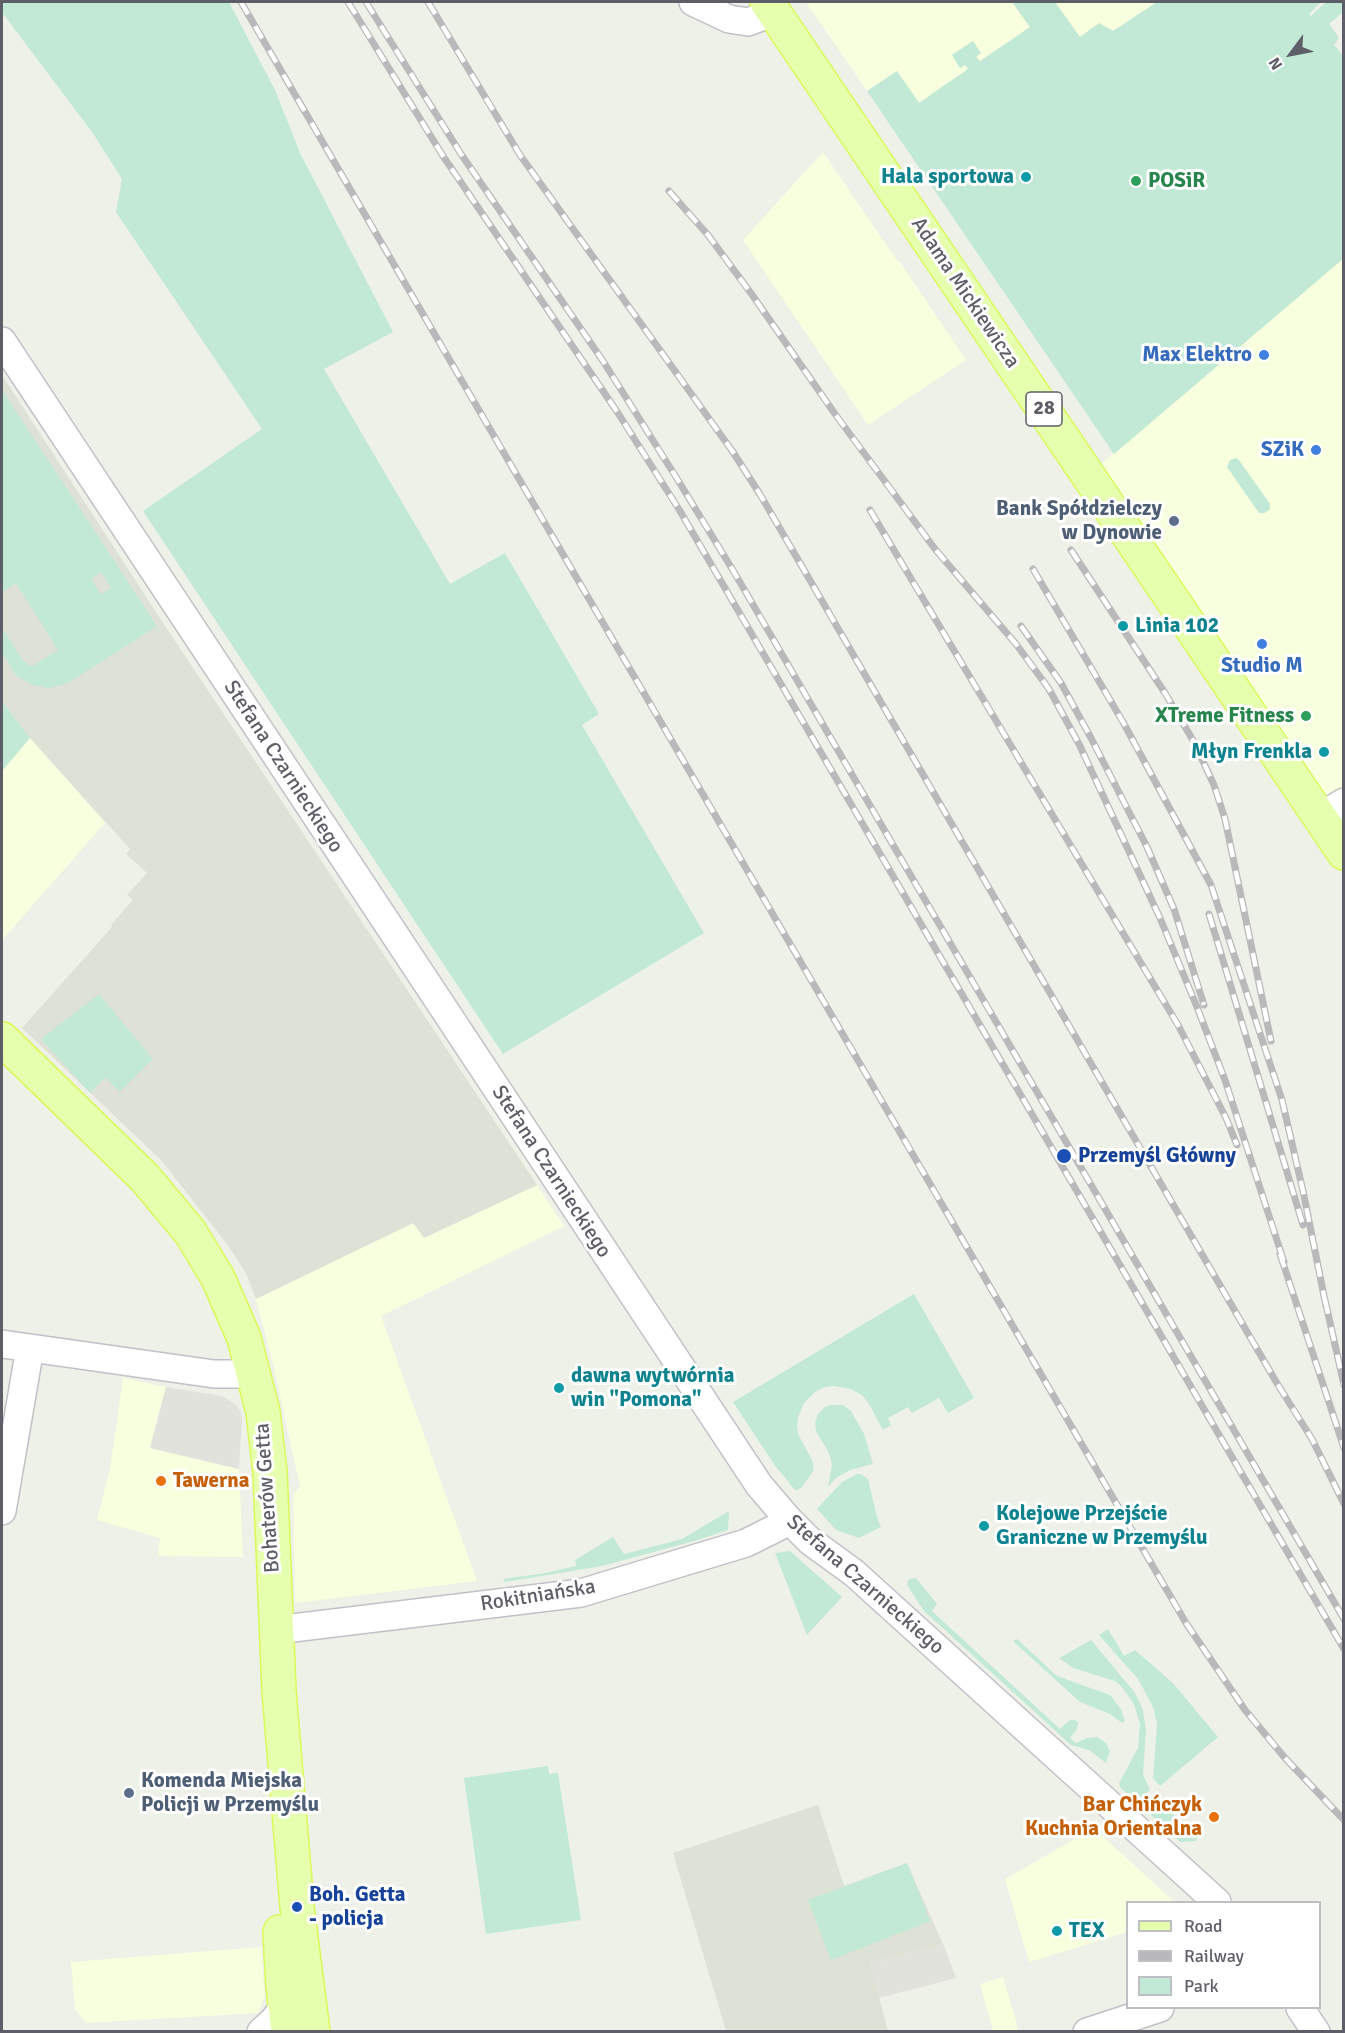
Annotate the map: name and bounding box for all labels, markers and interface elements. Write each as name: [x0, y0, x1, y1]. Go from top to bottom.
north arrow: [1261, 24, 1321, 84]
text: N: [1264, 54, 1287, 74]
place label: Hala sportowa: [881, 164, 1014, 190]
place label: POSiR: [1148, 168, 1205, 194]
marker: Hala sportowa: [1019, 170, 1033, 184]
marker: POSiR: [1129, 174, 1143, 188]
street label: Adama Mickiewicza: [905, 213, 1025, 373]
place label: Max Elektro: [1142, 342, 1252, 368]
marker: Max Elektro: [1257, 348, 1271, 362]
road number: 28: [1026, 392, 1062, 426]
place label: SZiK: [1261, 437, 1304, 463]
marker: SZiK: [1309, 443, 1323, 457]
place label: Bank Spółdzielczy w Dynowie: [996, 496, 1162, 546]
marker: Bank Spółdzielczy w Dynowie: [1167, 514, 1181, 528]
place label: Linia 102: [1135, 613, 1219, 639]
marker: Linia 102: [1116, 619, 1130, 633]
marker: Studio M: [1255, 637, 1269, 651]
place label: Studio M: [1221, 653, 1303, 679]
street label: Stefana Czarnieckiego: [218, 676, 348, 858]
place label: XTreme Fitness: [1155, 703, 1294, 729]
marker: XTreme Fitness: [1299, 709, 1313, 723]
place label: Młyn Frenkla: [1191, 739, 1312, 765]
marker: Młyn Frenkla: [1317, 745, 1331, 759]
street label: Stefana Czarnieckiego: [486, 1081, 616, 1263]
place label: Przemyśl Główny: [1078, 1143, 1236, 1169]
marker: Przemyśl Główny: [1055, 1147, 1073, 1165]
place label: dawna wytwórnia win "Pomona": [571, 1363, 734, 1413]
marker: dawna wytwórnia win "Pomona": [552, 1381, 566, 1395]
street label: Bohaterów Getta: [250, 1422, 286, 1574]
place label: Tawerna: [173, 1468, 250, 1494]
marker: Tawerna: [154, 1474, 168, 1488]
place label: Kolejowe Przejście Graniczne w Przemyślu: [996, 1501, 1207, 1551]
street label: Stefana Czarnieckiego: [781, 1510, 949, 1660]
marker: Kolejowe Przejście Graniczne w Przemyślu: [977, 1519, 991, 1533]
street label: Rokitniańska: [479, 1574, 597, 1618]
place label: Komenda Miejska Policji w Przemyślu: [141, 1768, 319, 1818]
marker: Komenda Miejska Policji w Przemyślu: [122, 1786, 136, 1800]
place label: Bar Chińczyk Kuchnia Orientalna: [1025, 1792, 1202, 1842]
marker: Bar Chińczyk Kuchnia Orientalna: [1207, 1810, 1221, 1824]
place label: Boh. Getta - policja: [309, 1882, 406, 1932]
marker: Boh. Getta - policja: [290, 1900, 304, 1914]
legend: [1126, 1901, 1321, 2009]
text: Road: [1184, 1915, 1223, 1937]
place label: TEX: [1069, 1918, 1105, 1944]
marker: TEX: [1050, 1924, 1064, 1938]
text: Railway: [1184, 1945, 1244, 1967]
text: Park: [1184, 1975, 1219, 1997]

